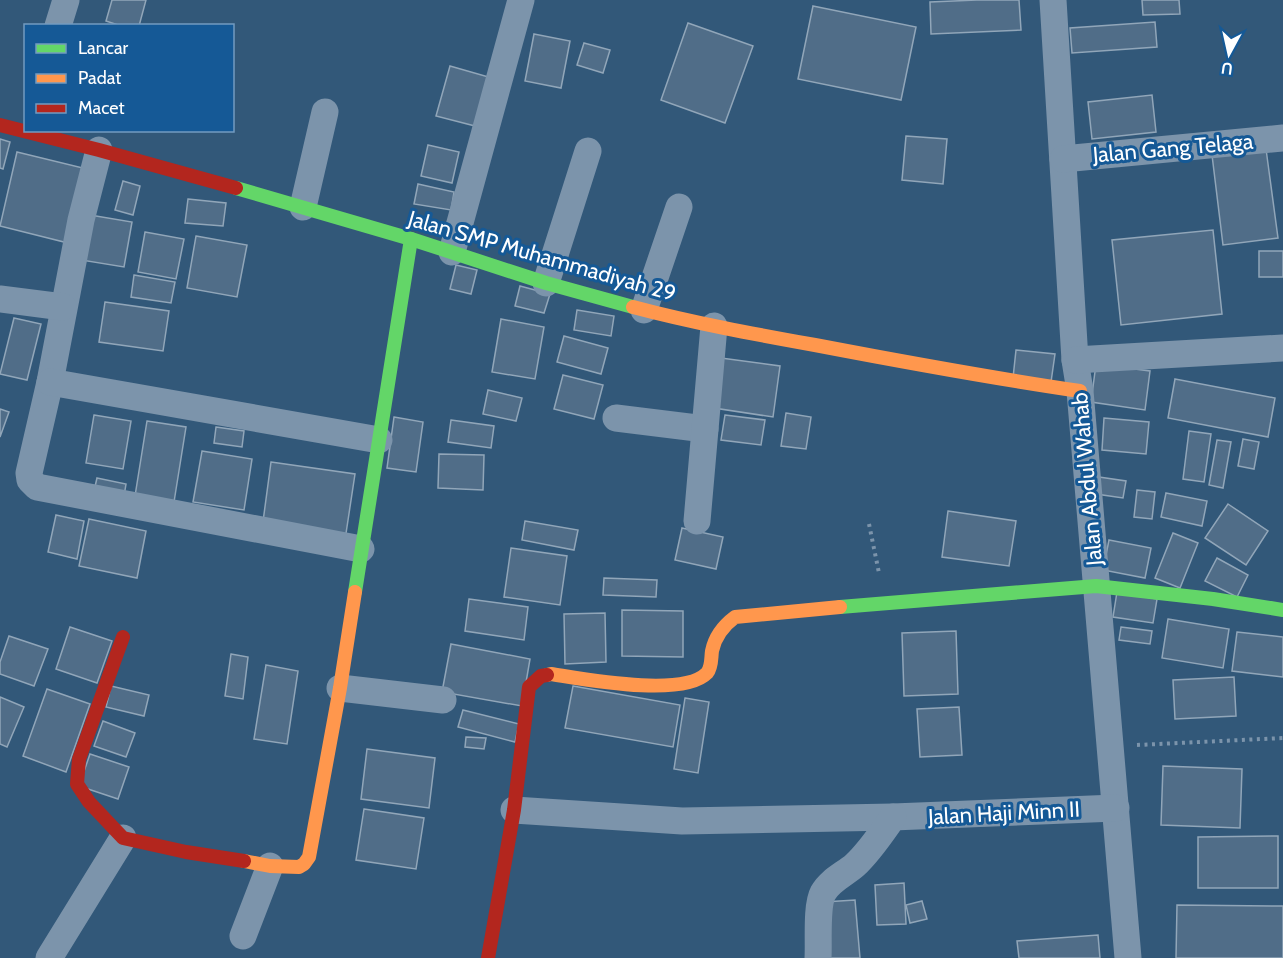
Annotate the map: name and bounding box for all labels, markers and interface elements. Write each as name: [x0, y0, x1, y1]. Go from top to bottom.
legend: [24, 24, 234, 132]
north arrow: [1199, 24, 1259, 84]
text: Lancar: [78, 37, 129, 59]
text: U: [1220, 58, 1234, 79]
text: Padat: [78, 67, 121, 89]
text: Macet: [78, 97, 124, 119]
street label: Jalan Gang Telaga: [1091, 127, 1255, 169]
street label: Jalan SMP Muhammadiyah 29: [404, 205, 679, 307]
street label: Jalan Abdul Wahab: [1066, 391, 1108, 568]
street label: Jalan Haji Minn II: [926, 796, 1081, 831]

